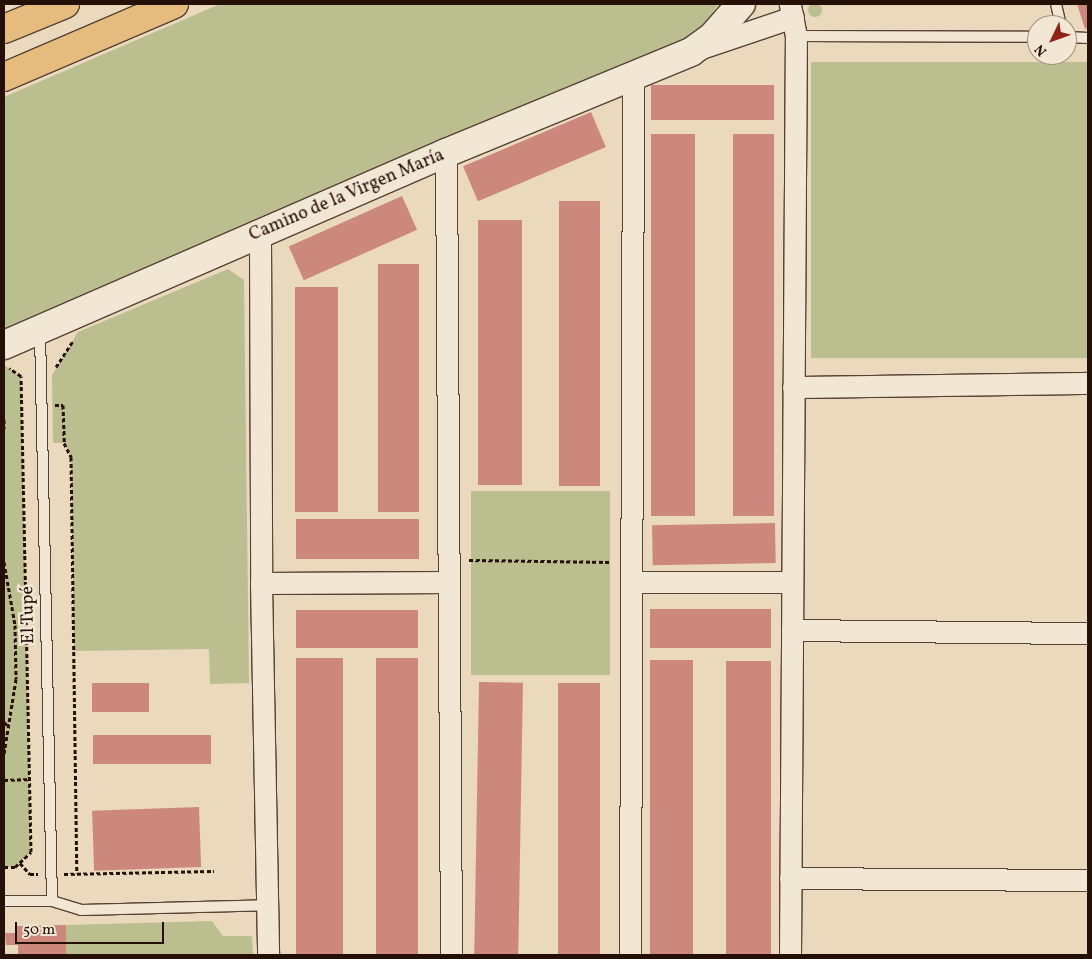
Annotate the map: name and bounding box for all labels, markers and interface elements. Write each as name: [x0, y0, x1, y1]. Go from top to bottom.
north arrow: [1027, 15, 1077, 65]
text: N: [1031, 40, 1052, 60]
street label: Camino de la Virgen María: [246, 145, 448, 247]
street label: El Tupé: [18, 586, 40, 644]
scale bar: [18, 912, 166, 944]
text: 50 m: [23, 920, 55, 941]

